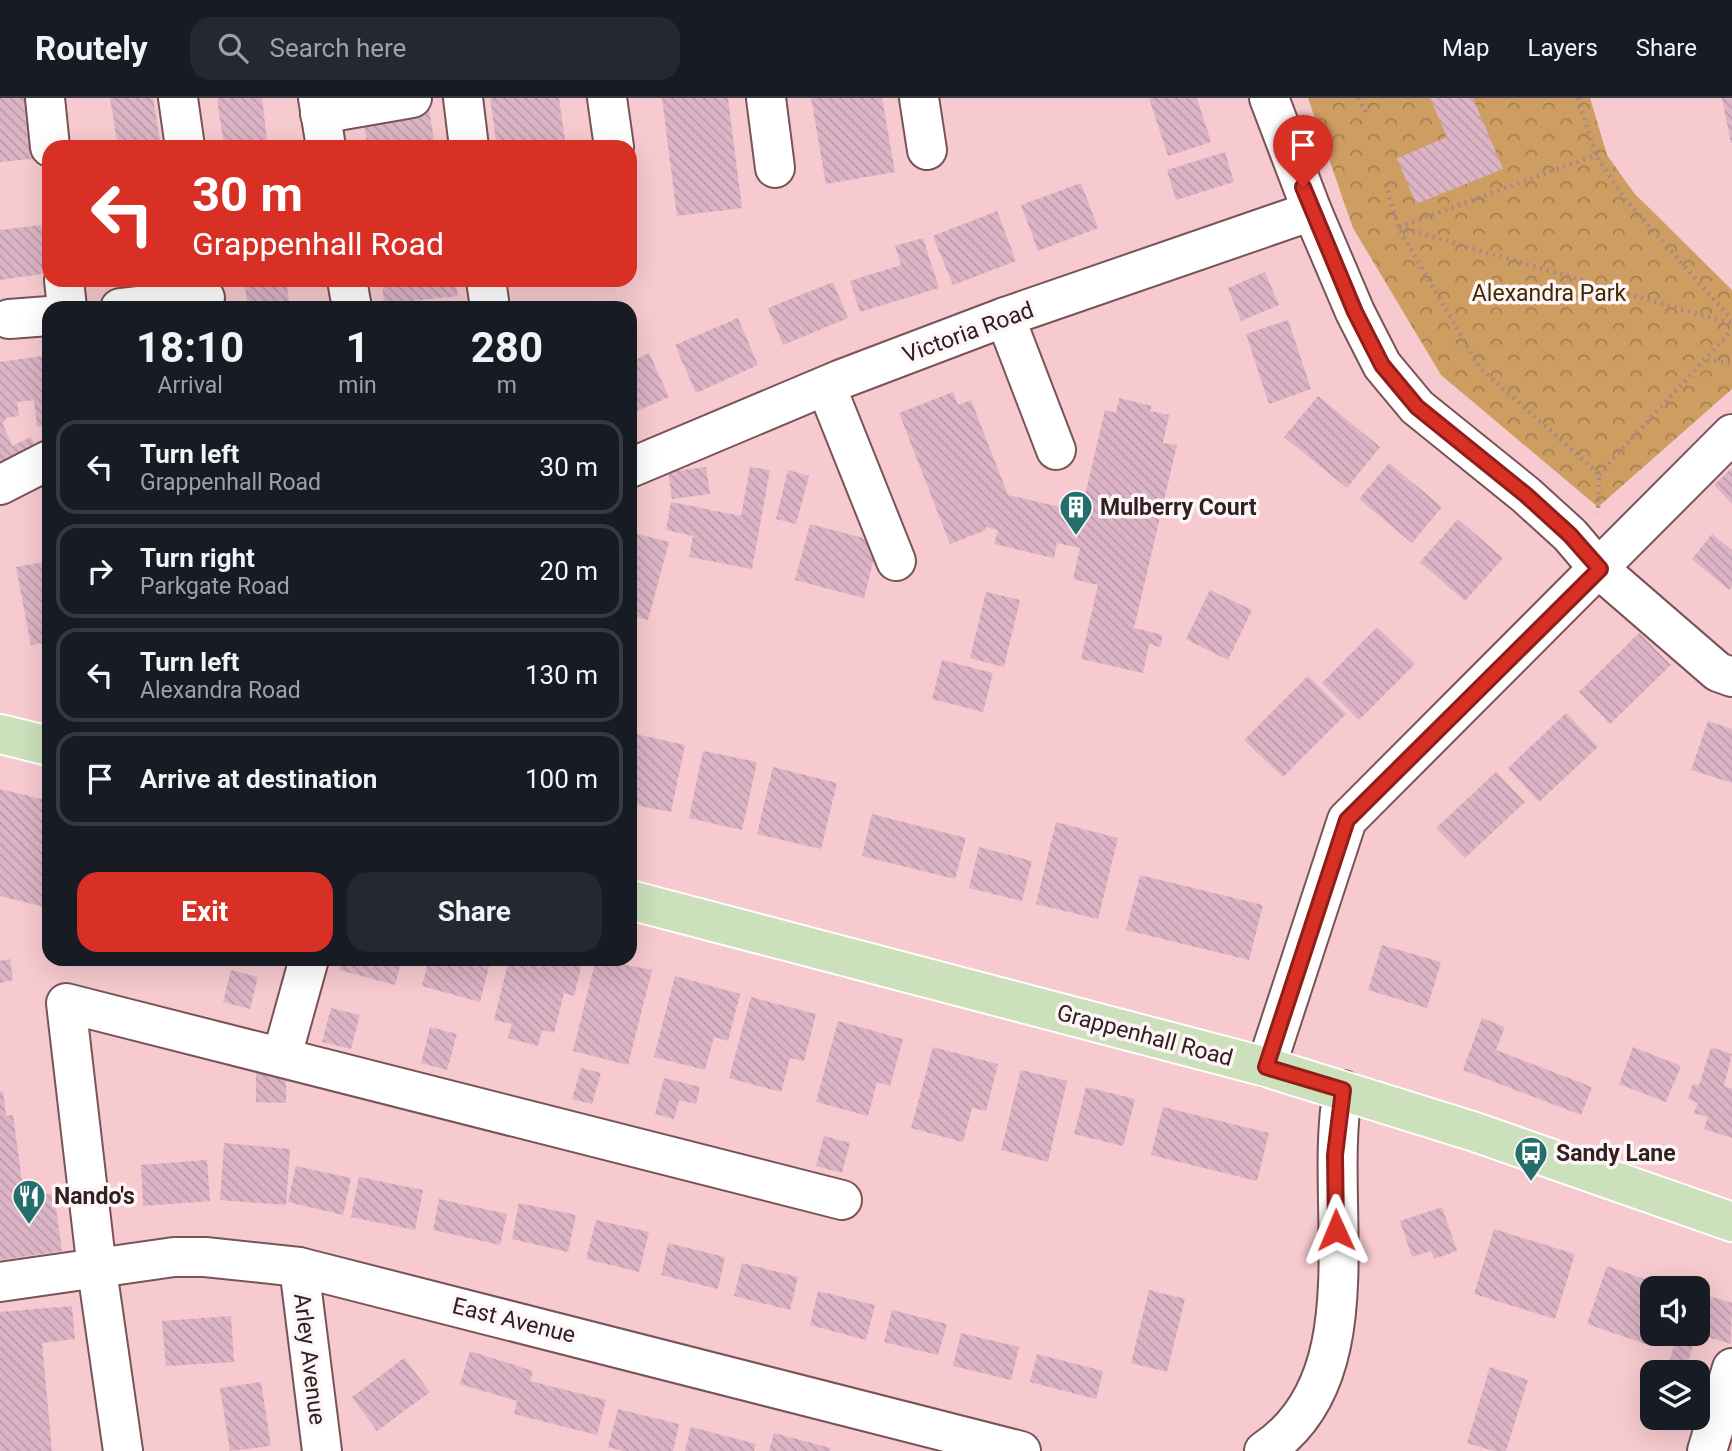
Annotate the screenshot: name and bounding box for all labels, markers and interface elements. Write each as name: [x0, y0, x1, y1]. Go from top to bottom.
search box: [190, 17, 680, 80]
text: Routely: [35, 29, 148, 68]
icon: search: [214, 29, 252, 67]
text: Search here: [270, 33, 406, 63]
text: Map: [1442, 34, 1490, 62]
text: Layers: [1528, 34, 1598, 62]
text: Share: [1636, 34, 1697, 62]
pin: [1273, 115, 1333, 187]
icon: arrive: [1284, 126, 1322, 164]
text: 30 m: [192, 166, 303, 223]
icon: left: [77, 168, 168, 259]
text: Grappenhall Road: [192, 225, 444, 263]
park label: Alexandra Park: [1472, 280, 1626, 307]
street label: Victoria Road: [899, 296, 1037, 369]
text: 18:10: [136, 323, 244, 372]
text: 1: [345, 323, 370, 372]
text: 280: [471, 323, 543, 372]
text: Arrival: [157, 372, 223, 399]
text: min: [338, 372, 377, 399]
text: m: [497, 372, 517, 399]
text: Turn left: [140, 439, 239, 469]
icon: left: [81, 448, 119, 486]
text: 30 m: [540, 452, 598, 482]
text: Grappenhall Road: [140, 469, 321, 496]
building icon: Mulberry Court: [1057, 488, 1095, 537]
place label: Mulberry Court: [1100, 494, 1257, 521]
text: Turn right: [140, 543, 255, 573]
icon: right: [81, 552, 119, 590]
text: 20 m: [540, 556, 598, 586]
text: Parkgate Road: [140, 573, 290, 600]
text: Turn left: [140, 647, 239, 677]
icon: left: [81, 656, 119, 694]
text: 130 m: [525, 660, 598, 690]
text: Alexandra Road: [140, 677, 301, 704]
icon: arrive: [81, 760, 119, 798]
text: Arrive at destination: [140, 764, 377, 794]
text: 100 m: [525, 764, 598, 794]
button: Exit: [77, 872, 333, 952]
button: Share: [347, 872, 602, 952]
street label: Grappenhall Road: [1054, 999, 1236, 1072]
bus stop icon: Sandy Lane: [1512, 1134, 1550, 1183]
place label: Sandy Lane: [1556, 1140, 1676, 1167]
restaurant icon: Nando's: [10, 1177, 48, 1226]
place label: Nando's: [54, 1183, 135, 1210]
position arrow: [1299, 1193, 1373, 1267]
map controls: [1640, 1276, 1710, 1430]
button: sound: [1640, 1276, 1710, 1346]
street label: Arley Avenue: [288, 1292, 331, 1426]
street label: East Avenue: [450, 1292, 578, 1349]
button: layers: [1640, 1360, 1710, 1430]

